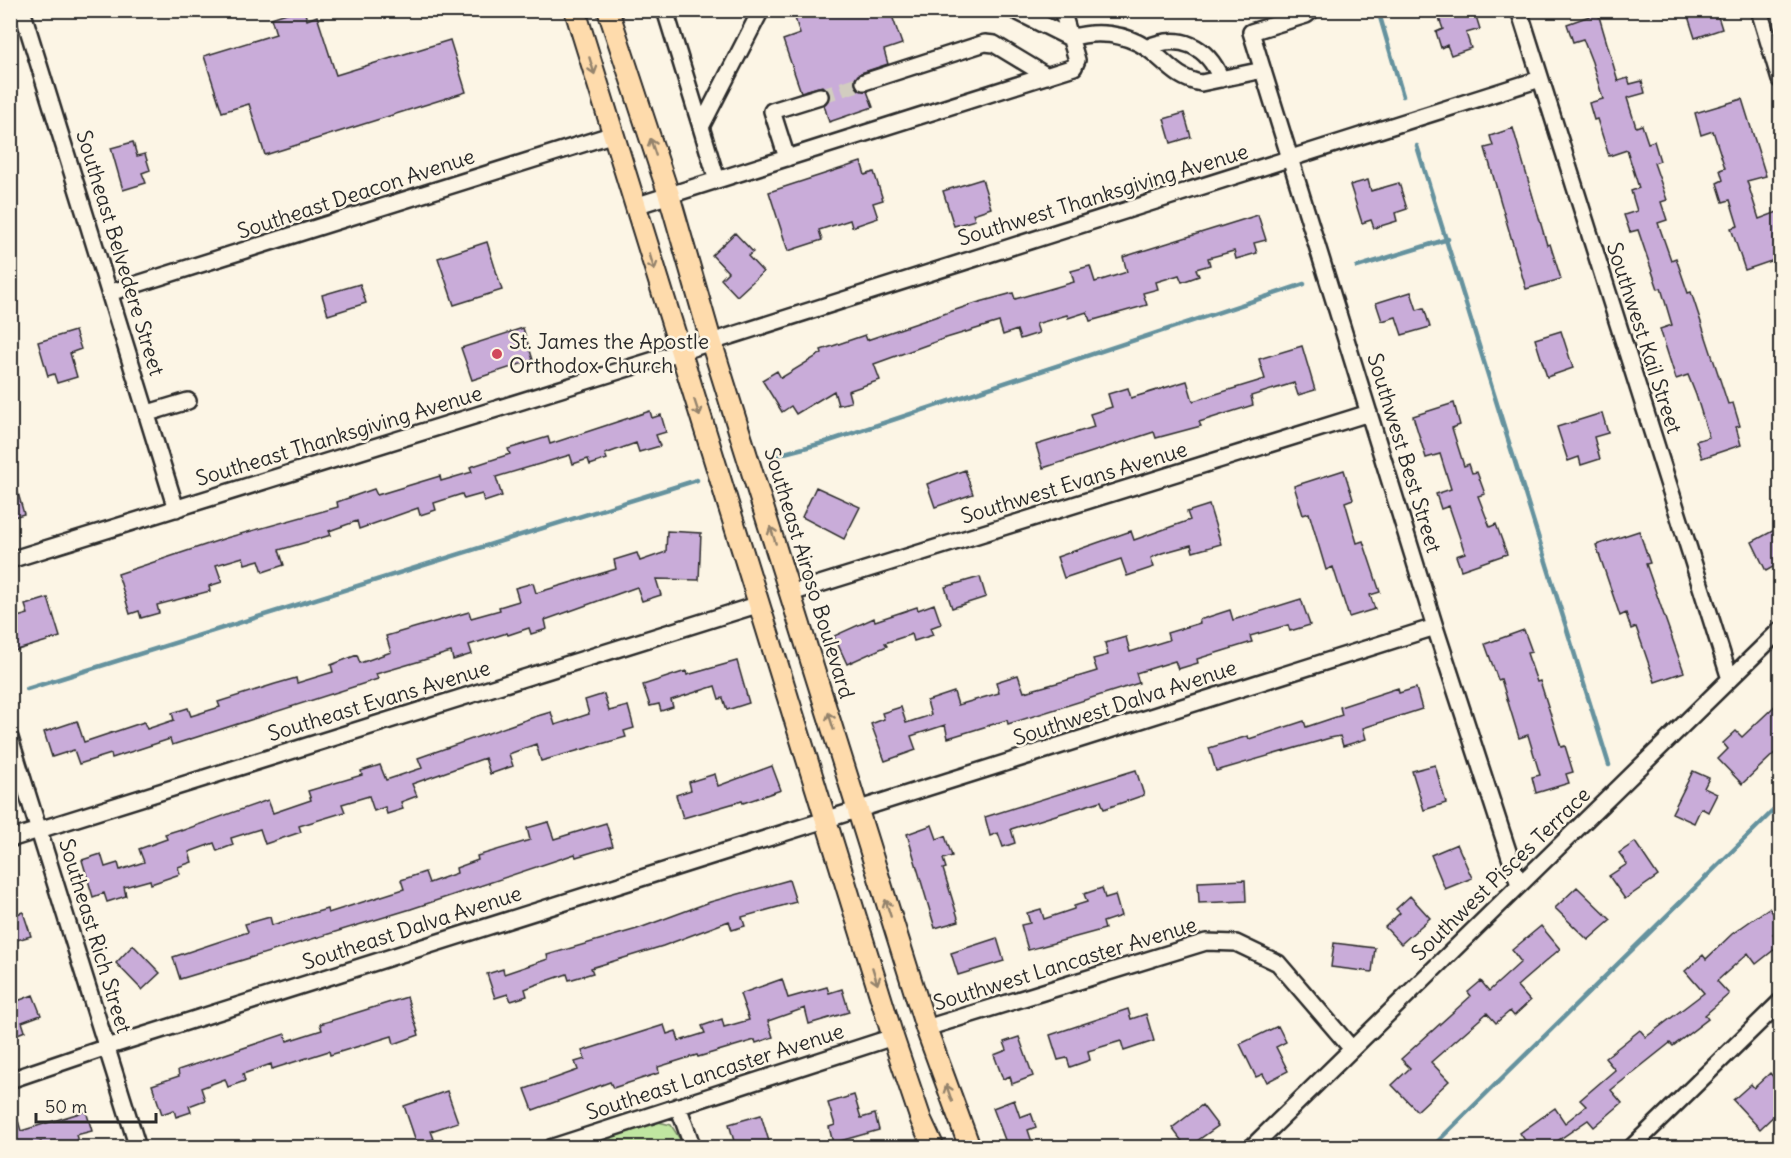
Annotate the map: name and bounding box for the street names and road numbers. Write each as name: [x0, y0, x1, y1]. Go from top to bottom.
street label: Southeast Belvedere Street: [70, 127, 171, 379]
street label: Southwest Thanksgiving Avenue: [954, 137, 1251, 252]
street label: Southeast Deacon Avenue: [234, 142, 478, 245]
street label: Southwest Kail Street: [1601, 239, 1688, 437]
street label: Southwest Best Street: [1361, 350, 1448, 556]
street label: Southeast Thanksgiving Avenue: [192, 379, 485, 492]
street label: Southwest Evans Avenue: [957, 435, 1190, 530]
street label: Southeast Airoso Boulevard: [758, 444, 861, 702]
street label: Southeast Evans Avenue: [264, 654, 493, 747]
street label: Southwest Dalva Avenue: [1010, 654, 1240, 751]
street label: Southwest Pisces Terrace: [1405, 781, 1596, 966]
street label: Southeast Rich Street: [53, 835, 138, 1036]
street label: Southeast Dalva Avenue: [299, 879, 525, 976]
street label: Southwest Lancaster Avenue: [930, 911, 1200, 1016]
street label: Southeast Lancaster Avenue: [583, 1017, 847, 1126]

